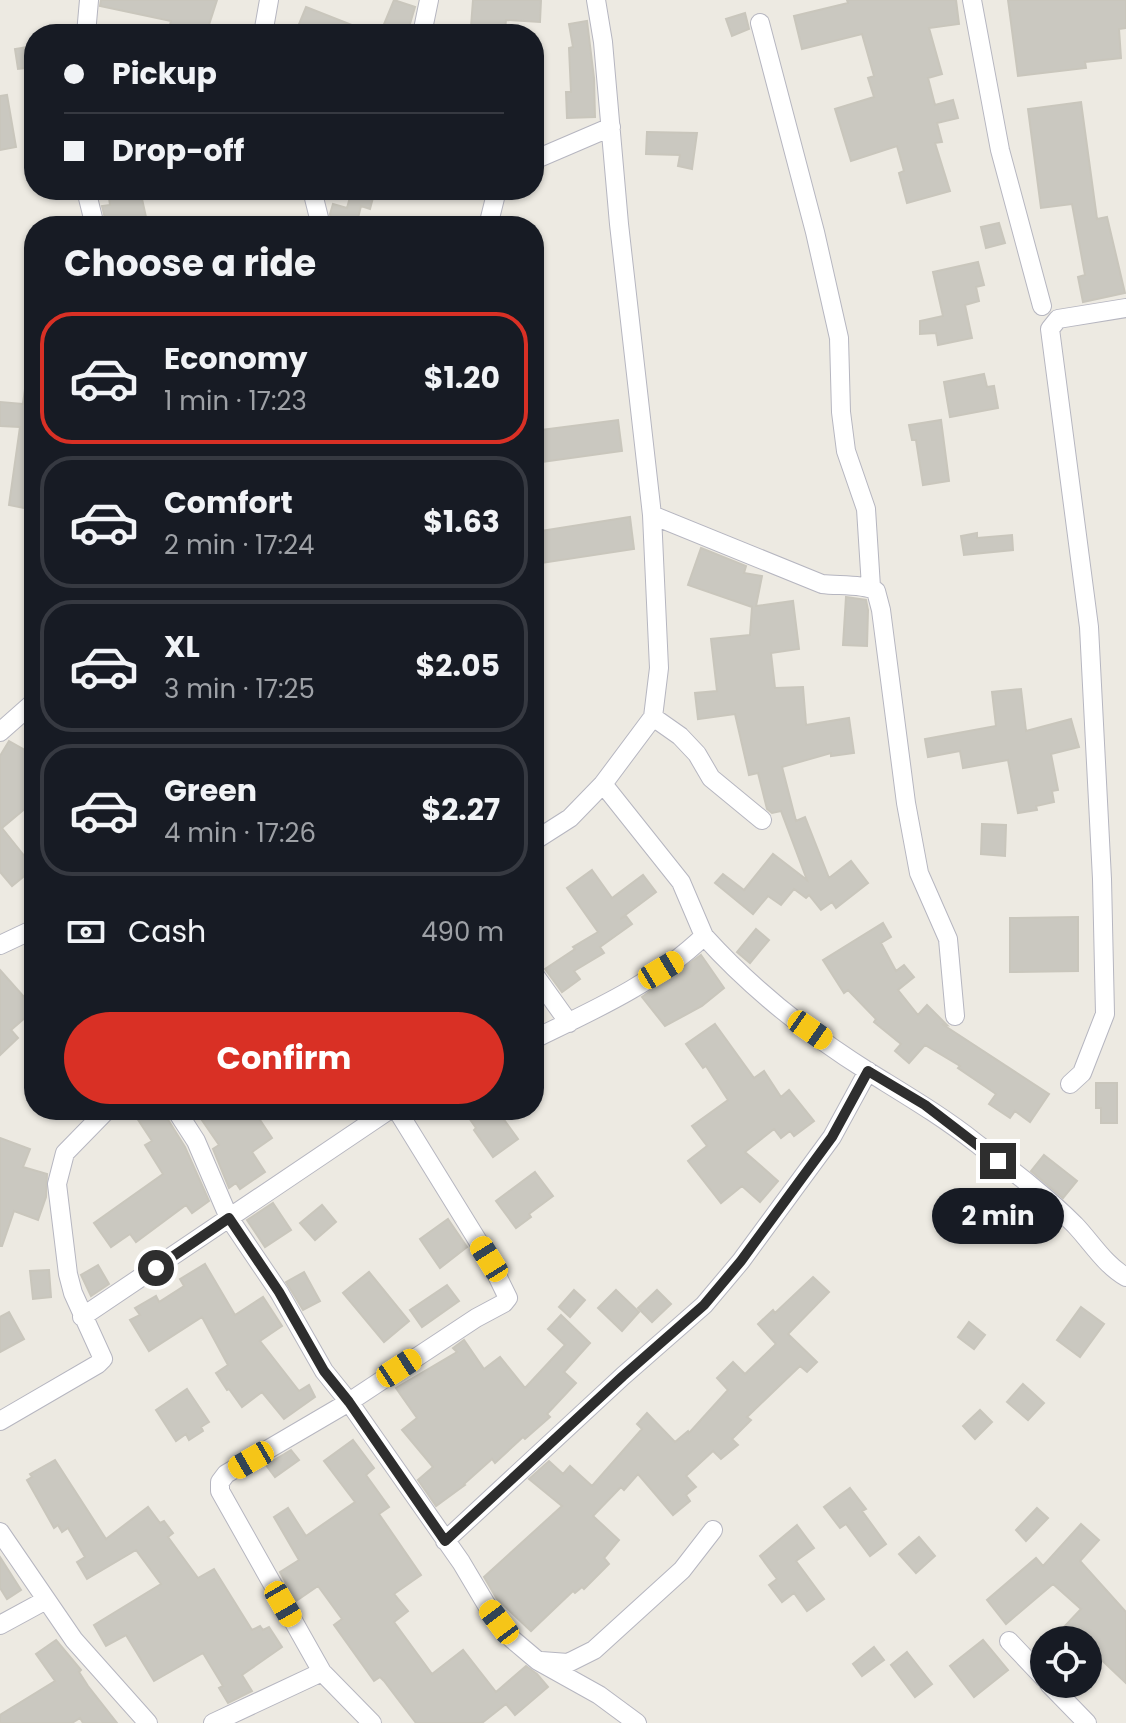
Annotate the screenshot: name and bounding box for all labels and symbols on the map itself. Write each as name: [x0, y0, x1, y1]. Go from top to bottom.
car: [634, 947, 688, 993]
car: [783, 1006, 837, 1054]
route end: [980, 1143, 1016, 1179]
callout: 2 min: [932, 1189, 1064, 1245]
car: [466, 1232, 512, 1286]
route start: [138, 1250, 174, 1286]
car: [372, 1345, 426, 1391]
car: [224, 1438, 278, 1482]
car: [261, 1577, 305, 1631]
car: [475, 1596, 523, 1648]

